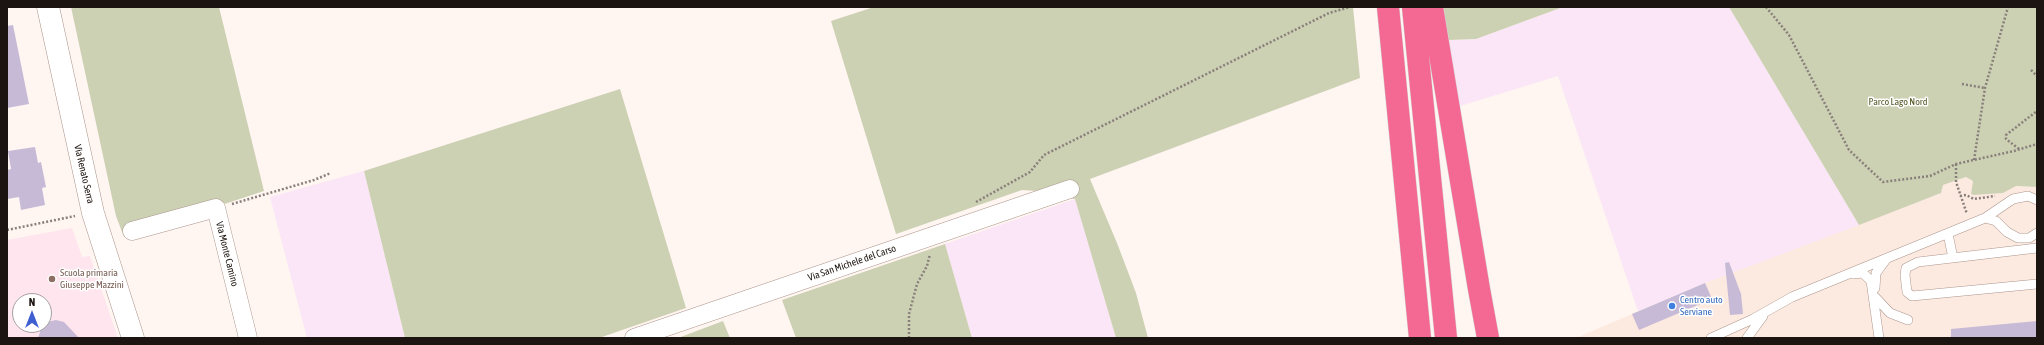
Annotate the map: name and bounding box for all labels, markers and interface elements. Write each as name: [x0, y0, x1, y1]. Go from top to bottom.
park label: Parco Lago Nord: [1868, 96, 1928, 108]
street label: Via Renato Serra: [71, 143, 97, 205]
street label: Via Monte Camino: [213, 220, 241, 288]
street label: Via San Michele del Carso: [806, 242, 898, 284]
place label: Scuola primaria Giuseppe Mazzini: [60, 267, 124, 290]
marker: Scuola primaria Giuseppe Mazzini: [47, 274, 57, 284]
north arrow: [12, 293, 52, 333]
place label: Centro auto Serviane: [1680, 294, 1723, 318]
text: N: [29, 296, 35, 308]
marker: Centro auto Serviane: [1667, 301, 1677, 311]

